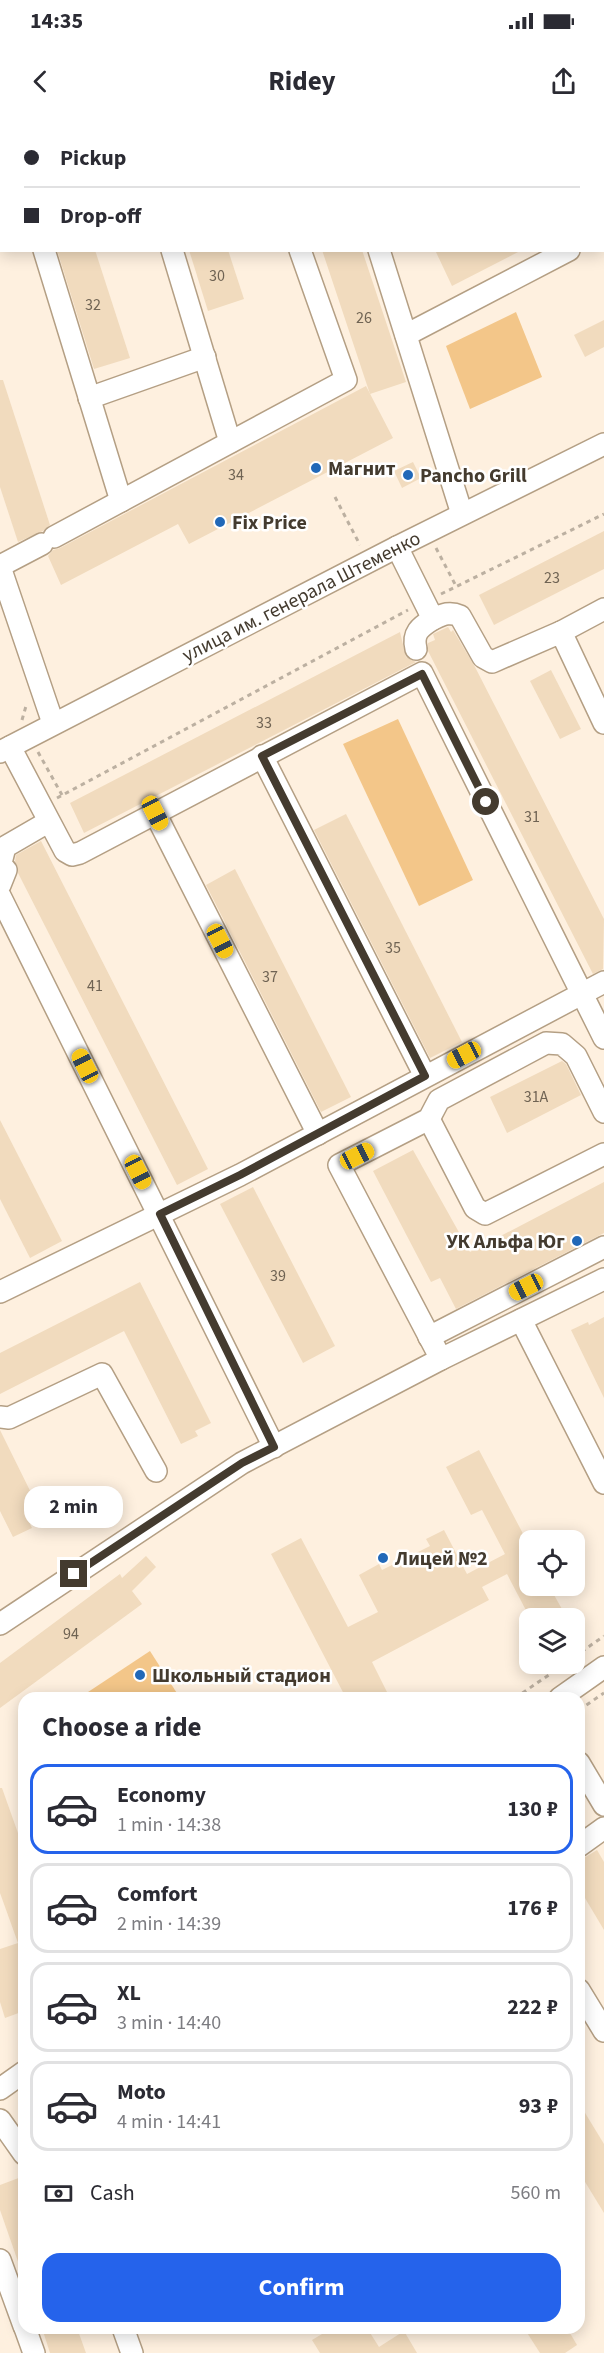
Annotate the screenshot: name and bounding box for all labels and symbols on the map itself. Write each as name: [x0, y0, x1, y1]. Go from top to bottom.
house number: 30: [209, 265, 225, 287]
house number: 32: [85, 294, 101, 316]
house number: 26: [356, 307, 372, 329]
place label: Магнит: [328, 455, 396, 483]
marker: Магнит: [309, 461, 323, 475]
place label: Pancho Grill: [420, 462, 527, 490]
house number: 34: [228, 464, 244, 486]
marker: Pancho Grill: [401, 468, 415, 482]
place label: Fix Price: [232, 509, 307, 537]
marker: Fix Price: [213, 515, 227, 529]
street label: улица им. генерала Штеменко: [177, 524, 425, 669]
house number: 23: [544, 567, 560, 589]
house number: 33: [256, 712, 272, 734]
route start: [472, 788, 499, 815]
car: [139, 793, 171, 833]
house number: 31: [524, 806, 540, 828]
car: [204, 921, 236, 961]
house number: 35: [385, 937, 401, 959]
house number: 37: [262, 966, 278, 988]
house number: 41: [87, 975, 103, 997]
car: [444, 1039, 484, 1071]
car: [69, 1046, 101, 1086]
house number: 31А: [524, 1086, 549, 1108]
car: [337, 1140, 377, 1172]
car: [122, 1152, 154, 1192]
place label: УК Альфа Юг: [446, 1228, 565, 1256]
marker: УК Альфа Юг: [570, 1234, 584, 1248]
house number: 39: [270, 1265, 286, 1287]
car: [506, 1271, 546, 1303]
callout: 2 min: [25, 1487, 124, 1529]
place label: Лицей №2: [394, 1545, 488, 1573]
marker: Лицей №2: [376, 1551, 390, 1565]
route end: [60, 1560, 87, 1587]
house number: 94: [63, 1623, 79, 1645]
place label: Школьный стадион: [152, 1662, 331, 1690]
marker: Школьный стадион: [133, 1668, 147, 1682]

